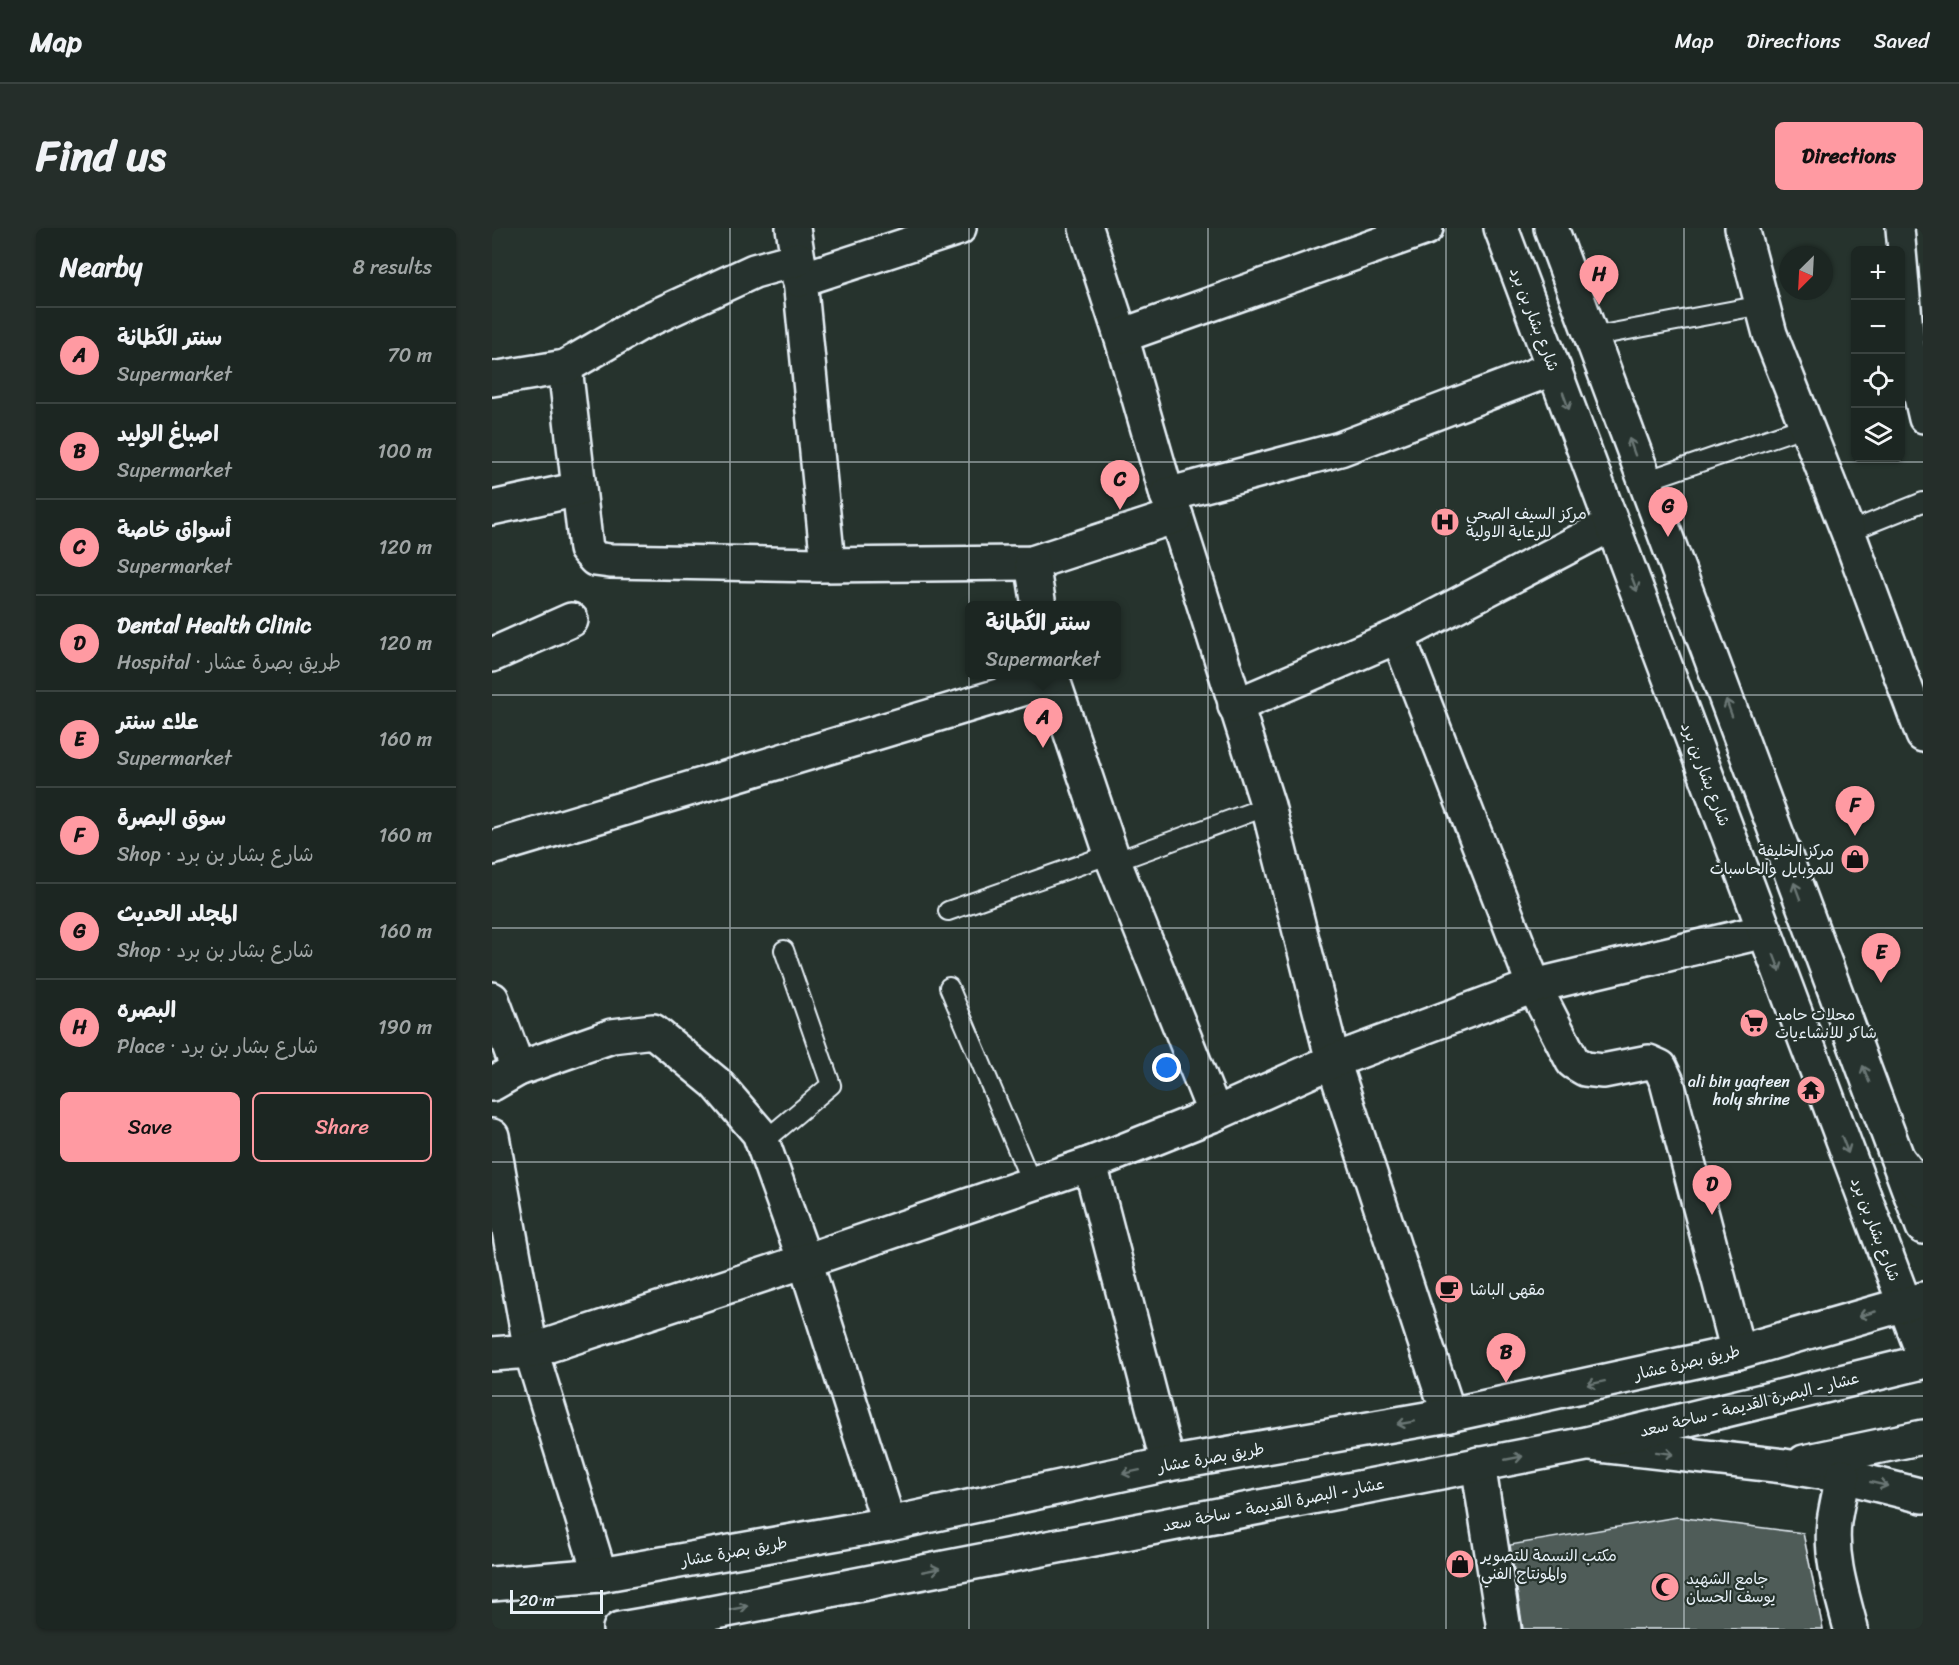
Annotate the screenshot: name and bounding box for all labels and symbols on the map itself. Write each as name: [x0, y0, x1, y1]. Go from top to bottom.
north arrow: [1779, 246, 1833, 300]
pin: H: [1580, 256, 1618, 305]
street label: شارع بشار بن برد: [1501, 263, 1568, 376]
one-way arrow: [1561, 391, 1572, 410]
one-way arrow: [1626, 438, 1637, 457]
pin: C: [1100, 460, 1140, 510]
pin: G: [1648, 488, 1688, 537]
place label: مركز السيف الصحي للرعاية الاولية: [1466, 499, 1587, 546]
hospital icon: مركز السيف الصحي للرعاية الاولية: [1429, 506, 1461, 538]
one-way arrow: [1630, 574, 1641, 592]
pin: A: [1024, 698, 1062, 748]
one-way arrow: [1723, 700, 1734, 718]
street label: شارع بشار بن برد: [1672, 718, 1739, 831]
pin: F: [1836, 786, 1874, 836]
place label: مركز الخليفة للموبايل والحاسبات: [1710, 836, 1834, 883]
shop icon: مركز الخليفة للموبايل والحاسبات: [1839, 843, 1871, 875]
one-way arrow: [1791, 882, 1802, 901]
pin: E: [1862, 934, 1900, 983]
one-way arrow: [1772, 953, 1783, 971]
place label: محلات حامد شاكر للانشاءيات: [1775, 1000, 1877, 1047]
supermarket icon: محلات حامد شاكر للانشاءيات: [1738, 1007, 1770, 1039]
your location: [1152, 1053, 1181, 1082]
one-way arrow: [1860, 1065, 1871, 1084]
place label: ali bin yaqteen holy shrine: [1688, 1067, 1790, 1114]
temple icon: ali bin yaqteen holy shrine: [1795, 1074, 1827, 1106]
one-way arrow: [1840, 1135, 1851, 1154]
pin: D: [1692, 1166, 1732, 1215]
street label: شارع بشار بن برد: [1842, 1173, 1909, 1286]
cafe icon: مقهى الباشا: [1433, 1273, 1465, 1305]
place label: مقهى الباشا: [1470, 1275, 1545, 1304]
one-way arrow: [1858, 1309, 1877, 1320]
pin: B: [1486, 1334, 1526, 1383]
street label: طريق بصرة عشار: [1629, 1336, 1743, 1389]
street label: عشار - البصرة القديمة - ساحة سعد: [1636, 1363, 1862, 1446]
one-way arrow: [1587, 1377, 1606, 1389]
one-way arrow: [1396, 1417, 1416, 1428]
street label: طريق بصرة عشار: [1154, 1434, 1267, 1481]
one-way arrow: [1655, 1447, 1675, 1458]
one-way arrow: [1504, 1452, 1523, 1463]
one-way arrow: [1122, 1466, 1141, 1478]
street label: عشار - البصرة القديمة - ساحة سعد: [1160, 1469, 1387, 1540]
one-way arrow: [1869, 1479, 1888, 1491]
street label: طريق بصرة عشار: [677, 1528, 790, 1575]
place label: مكتب النسمة للتصوير والمونتاج الفني: [1479, 1541, 1617, 1588]
shop icon: مكتب النسمة للتصوير والمونتاج الفني: [1444, 1548, 1476, 1580]
one-way arrow: [920, 1564, 940, 1575]
place label: جامع الشهيد يوسف الحسان: [1686, 1564, 1776, 1611]
mosque icon: جامع الشهيد يوسف الحسان: [1649, 1571, 1681, 1603]
scale bar: [510, 1587, 603, 1614]
one-way arrow: [729, 1602, 749, 1613]

